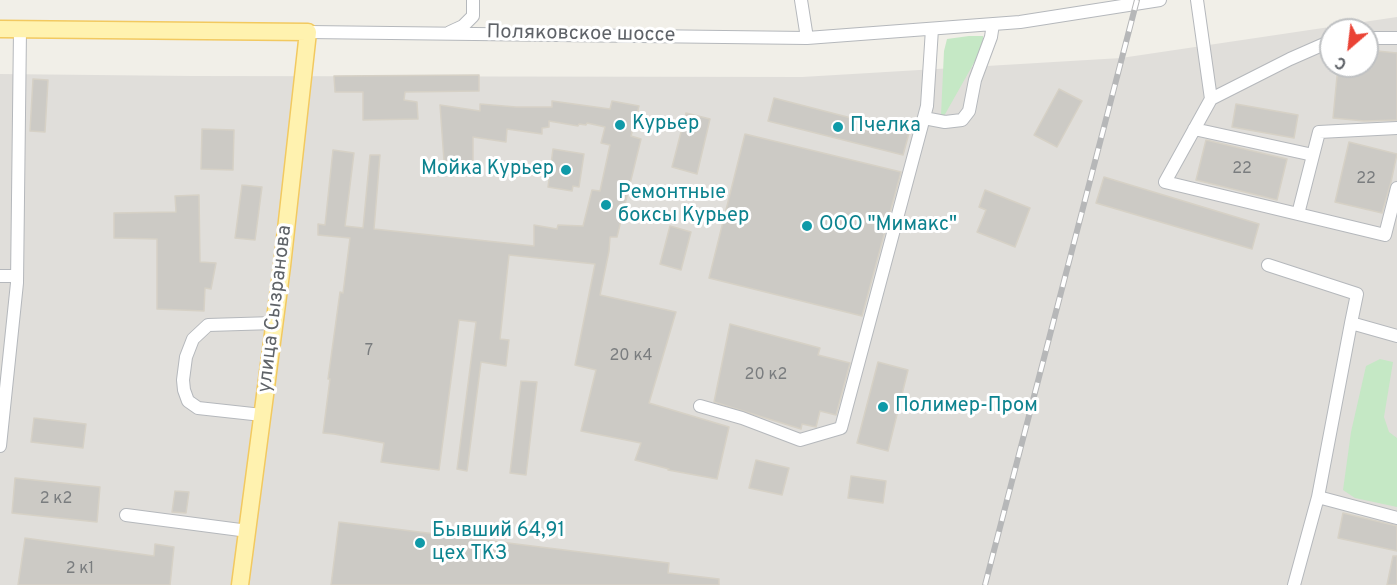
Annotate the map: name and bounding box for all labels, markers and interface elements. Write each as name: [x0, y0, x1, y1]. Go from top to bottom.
north arrow: [1319, 18, 1379, 78]
street label: Поляковское шоссе: [486, 21, 676, 49]
text: С: [1332, 51, 1351, 73]
place label: Курьер: [632, 113, 699, 137]
place label: Пчелка: [850, 115, 921, 139]
marker: Курьер: [613, 118, 627, 132]
marker: Пчелка: [831, 120, 845, 134]
place label: Мойка Курьер: [421, 158, 554, 182]
house number: 22: [1232, 160, 1252, 180]
marker: Мойка Курьер: [559, 163, 573, 177]
house number: 22: [1356, 170, 1376, 190]
place label: Ремонтные боксы Курьер: [618, 182, 749, 229]
marker: Ремонтные боксы Курьер: [599, 198, 613, 212]
place label: ООО "Мимакс": [819, 214, 957, 238]
marker: ООО "Мимакс": [800, 219, 814, 233]
street label: улица Сызранова: [254, 224, 298, 394]
house number: 7: [365, 342, 373, 362]
house number: 20 к4: [610, 347, 652, 367]
house number: 20 к2: [745, 366, 787, 386]
place label: Полимер-Пром: [895, 395, 1038, 419]
marker: Полимер-Пром: [876, 400, 890, 414]
house number: 2 к2: [40, 490, 72, 510]
place label: Бывший 64,91 цех ТКЗ: [432, 520, 565, 567]
marker: Бывший 64,91 цех ТКЗ: [413, 536, 427, 550]
house number: 2 к1: [66, 560, 94, 580]

